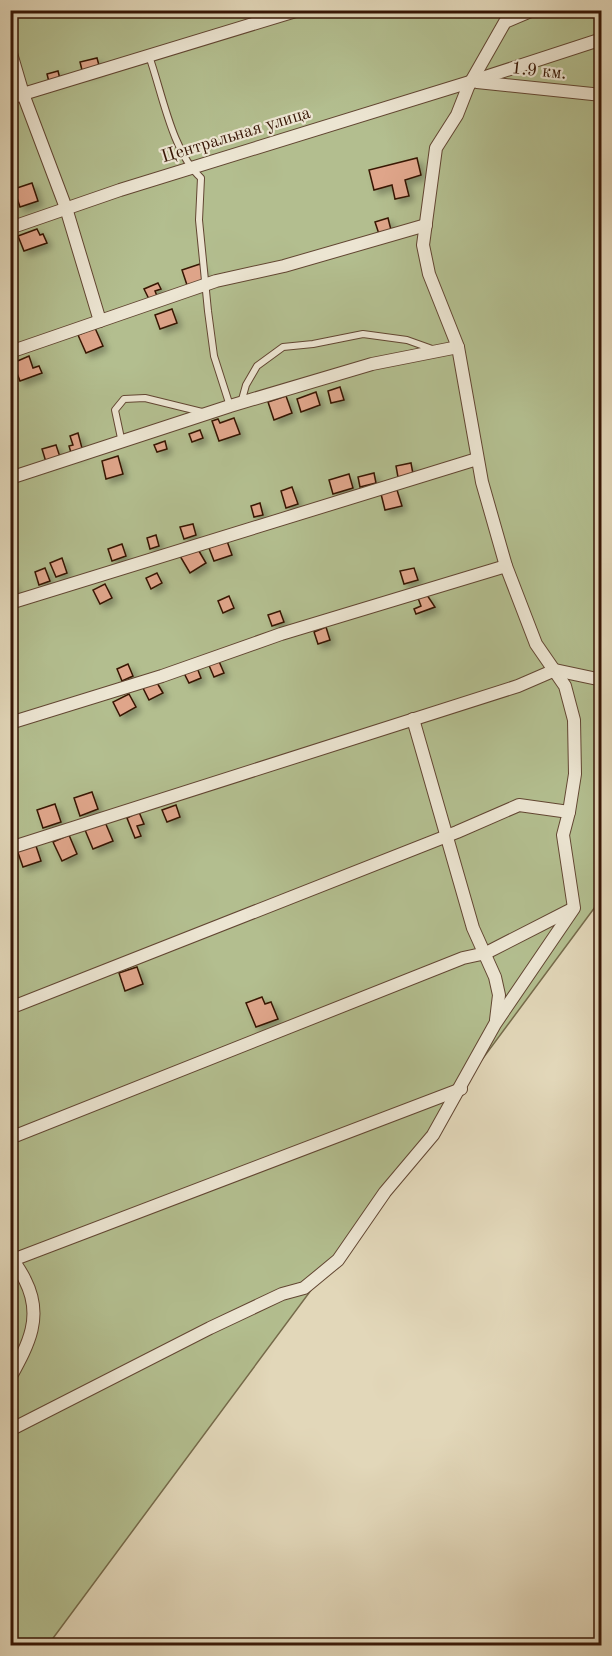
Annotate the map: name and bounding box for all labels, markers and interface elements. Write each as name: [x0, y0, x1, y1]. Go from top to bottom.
street label: 1.9 км.: [511, 59, 567, 83]
street label: Центральная улица: [159, 104, 313, 166]

